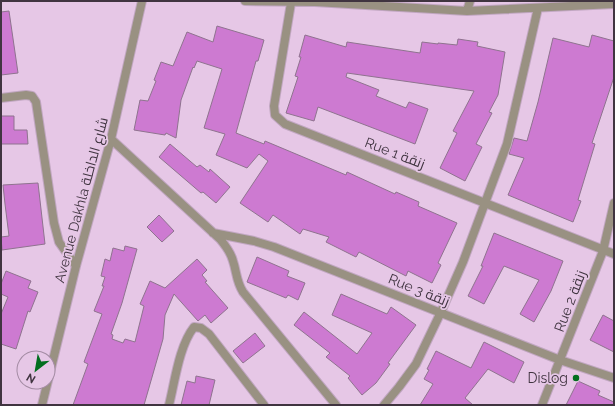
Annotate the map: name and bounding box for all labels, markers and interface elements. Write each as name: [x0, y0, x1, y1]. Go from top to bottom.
street label: Avenue Dakhla شارع الداخلة: [51, 116, 112, 285]
street label: Rue 1 زنقة: [363, 134, 427, 172]
street label: Rue 2 زنقة: [551, 268, 589, 334]
street label: Rue 3 زنقة: [386, 270, 452, 310]
north arrow: [16, 350, 56, 390]
text: N: [24, 370, 38, 386]
place label: Dislog: [527, 370, 568, 386]
marker: Dislog: [571, 373, 581, 383]

